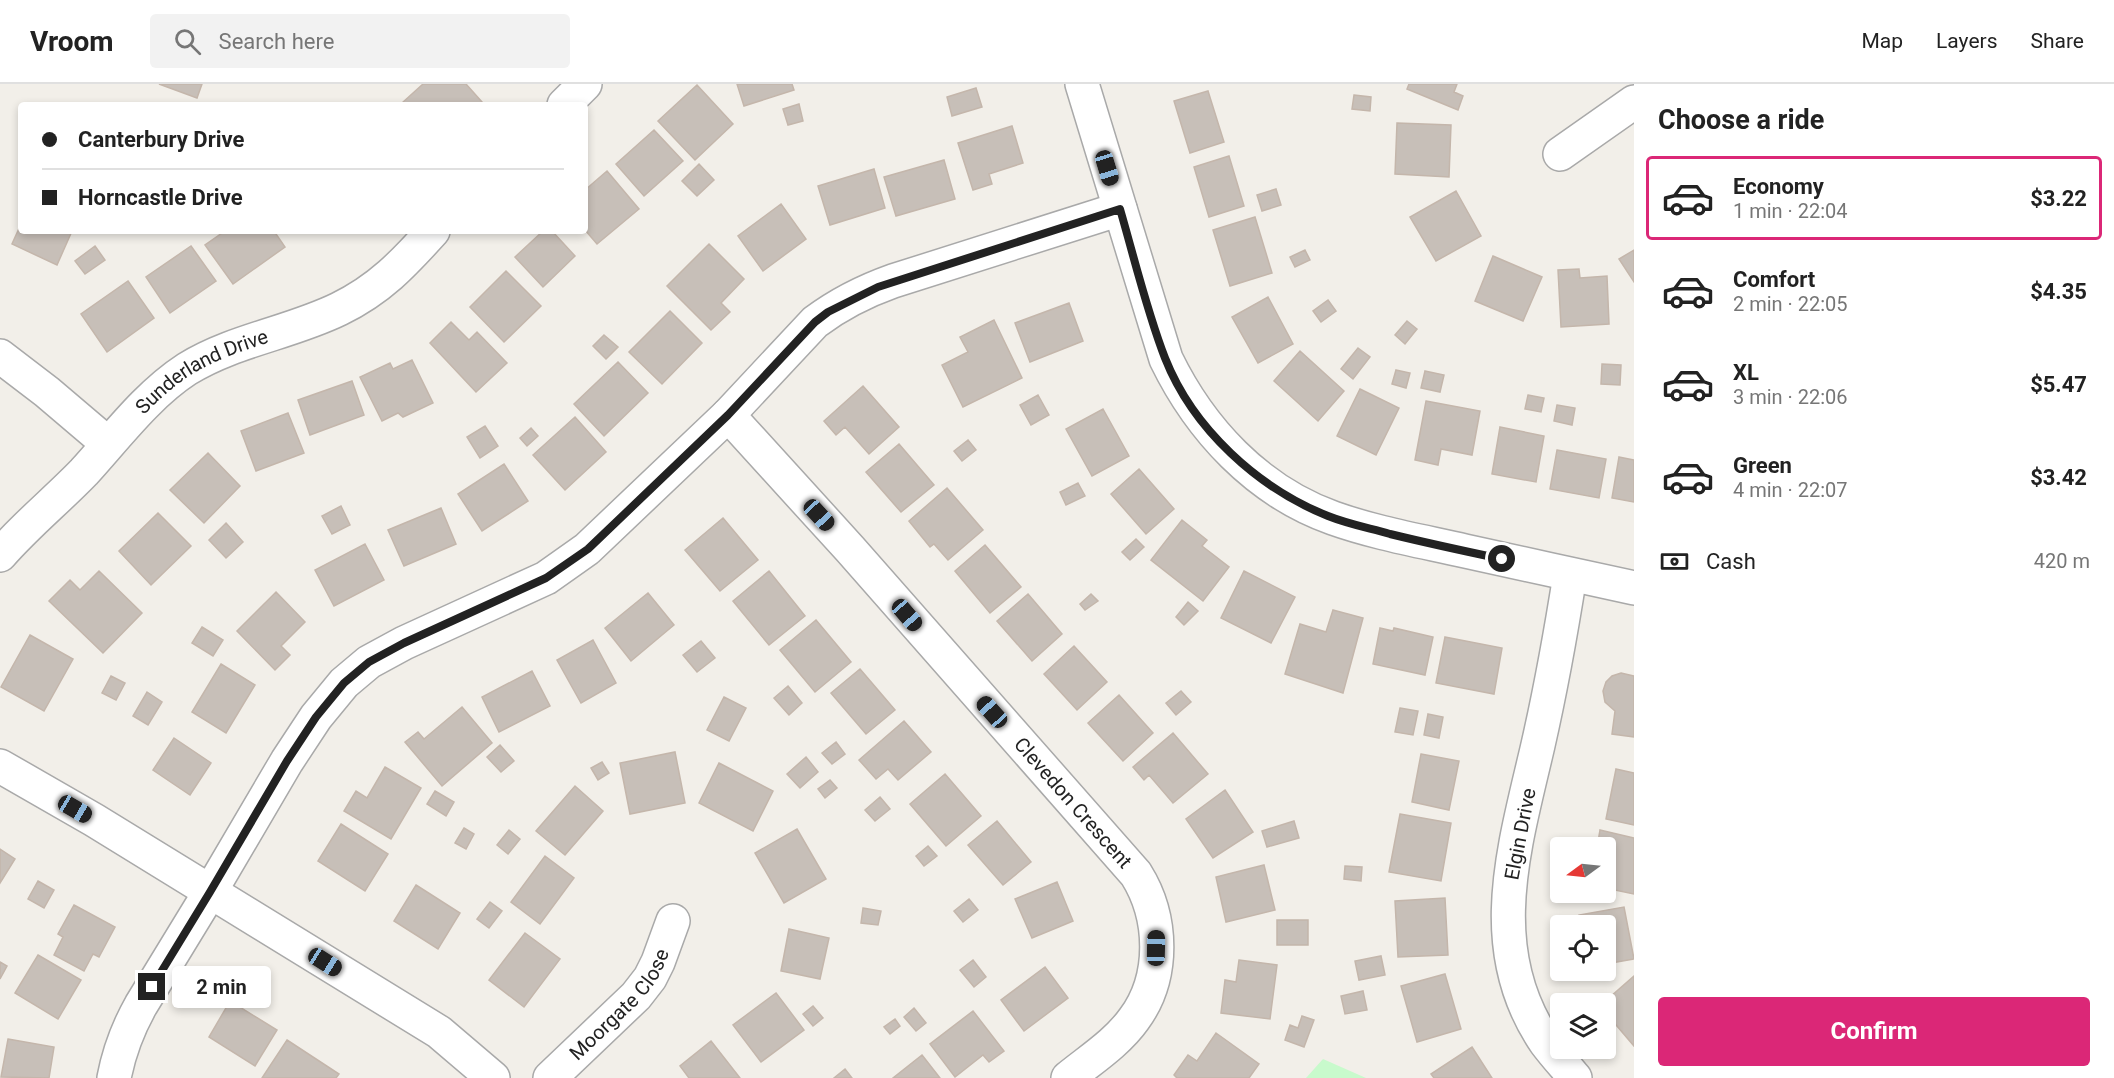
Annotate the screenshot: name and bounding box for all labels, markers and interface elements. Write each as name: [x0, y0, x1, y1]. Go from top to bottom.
search box: [150, 14, 570, 68]
text: Vroom: [30, 25, 114, 58]
icon: search: [171, 25, 204, 58]
text: Search here: [219, 29, 334, 54]
text: Map: [1861, 29, 1903, 53]
text: Layers: [1936, 29, 1997, 53]
text: Share: [2030, 29, 2084, 53]
text: Choose a ride: [1658, 104, 1824, 136]
text: Canterbury Drive: [78, 127, 244, 152]
car: [1093, 148, 1121, 188]
icon: car: [1661, 171, 1715, 225]
text: Economy: [1733, 174, 1824, 199]
text: Horncastle Drive: [78, 185, 243, 210]
text: $3.22: [2030, 186, 2087, 211]
text: 1 min · 22:04: [1733, 199, 1848, 223]
icon: car: [1661, 264, 1715, 318]
text: Comfort: [1733, 267, 1815, 292]
text: $4.35: [2030, 279, 2087, 304]
text: 2 min · 22:05: [1733, 292, 1848, 316]
street label: Sunderland Drive: [130, 324, 271, 419]
icon: car: [1661, 357, 1715, 411]
text: XL: [1733, 360, 1759, 385]
text: $5.47: [2030, 372, 2087, 397]
text: 3 min · 22:06: [1733, 385, 1848, 409]
icon: car: [1661, 450, 1715, 504]
text: Green: [1733, 453, 1792, 478]
text: $3.42: [2030, 465, 2087, 490]
text: 4 min · 22:07: [1733, 478, 1848, 502]
car: [800, 496, 838, 534]
route start: [1488, 545, 1515, 572]
icon: cash: [1658, 545, 1691, 578]
text: Cash: [1706, 549, 1756, 574]
text: 420 m: [2034, 549, 2090, 573]
car: [888, 596, 926, 634]
car: [973, 693, 1011, 731]
street label: Clevedon Crescent: [1009, 732, 1137, 873]
street label: Elgin Drive: [1499, 786, 1541, 882]
car: [55, 792, 95, 826]
north arrow: [1550, 837, 1616, 903]
map controls: [1550, 837, 1616, 1059]
button: locate: [1550, 915, 1616, 981]
car: [1147, 930, 1165, 966]
car: [305, 945, 345, 979]
street label: Moorgate Close: [564, 946, 674, 1065]
callout: 2 min: [173, 966, 272, 1008]
route end: [138, 973, 165, 1000]
text: 2 min: [196, 975, 247, 999]
button: layers: [1550, 993, 1616, 1059]
button: Confirm: [1658, 997, 2090, 1066]

